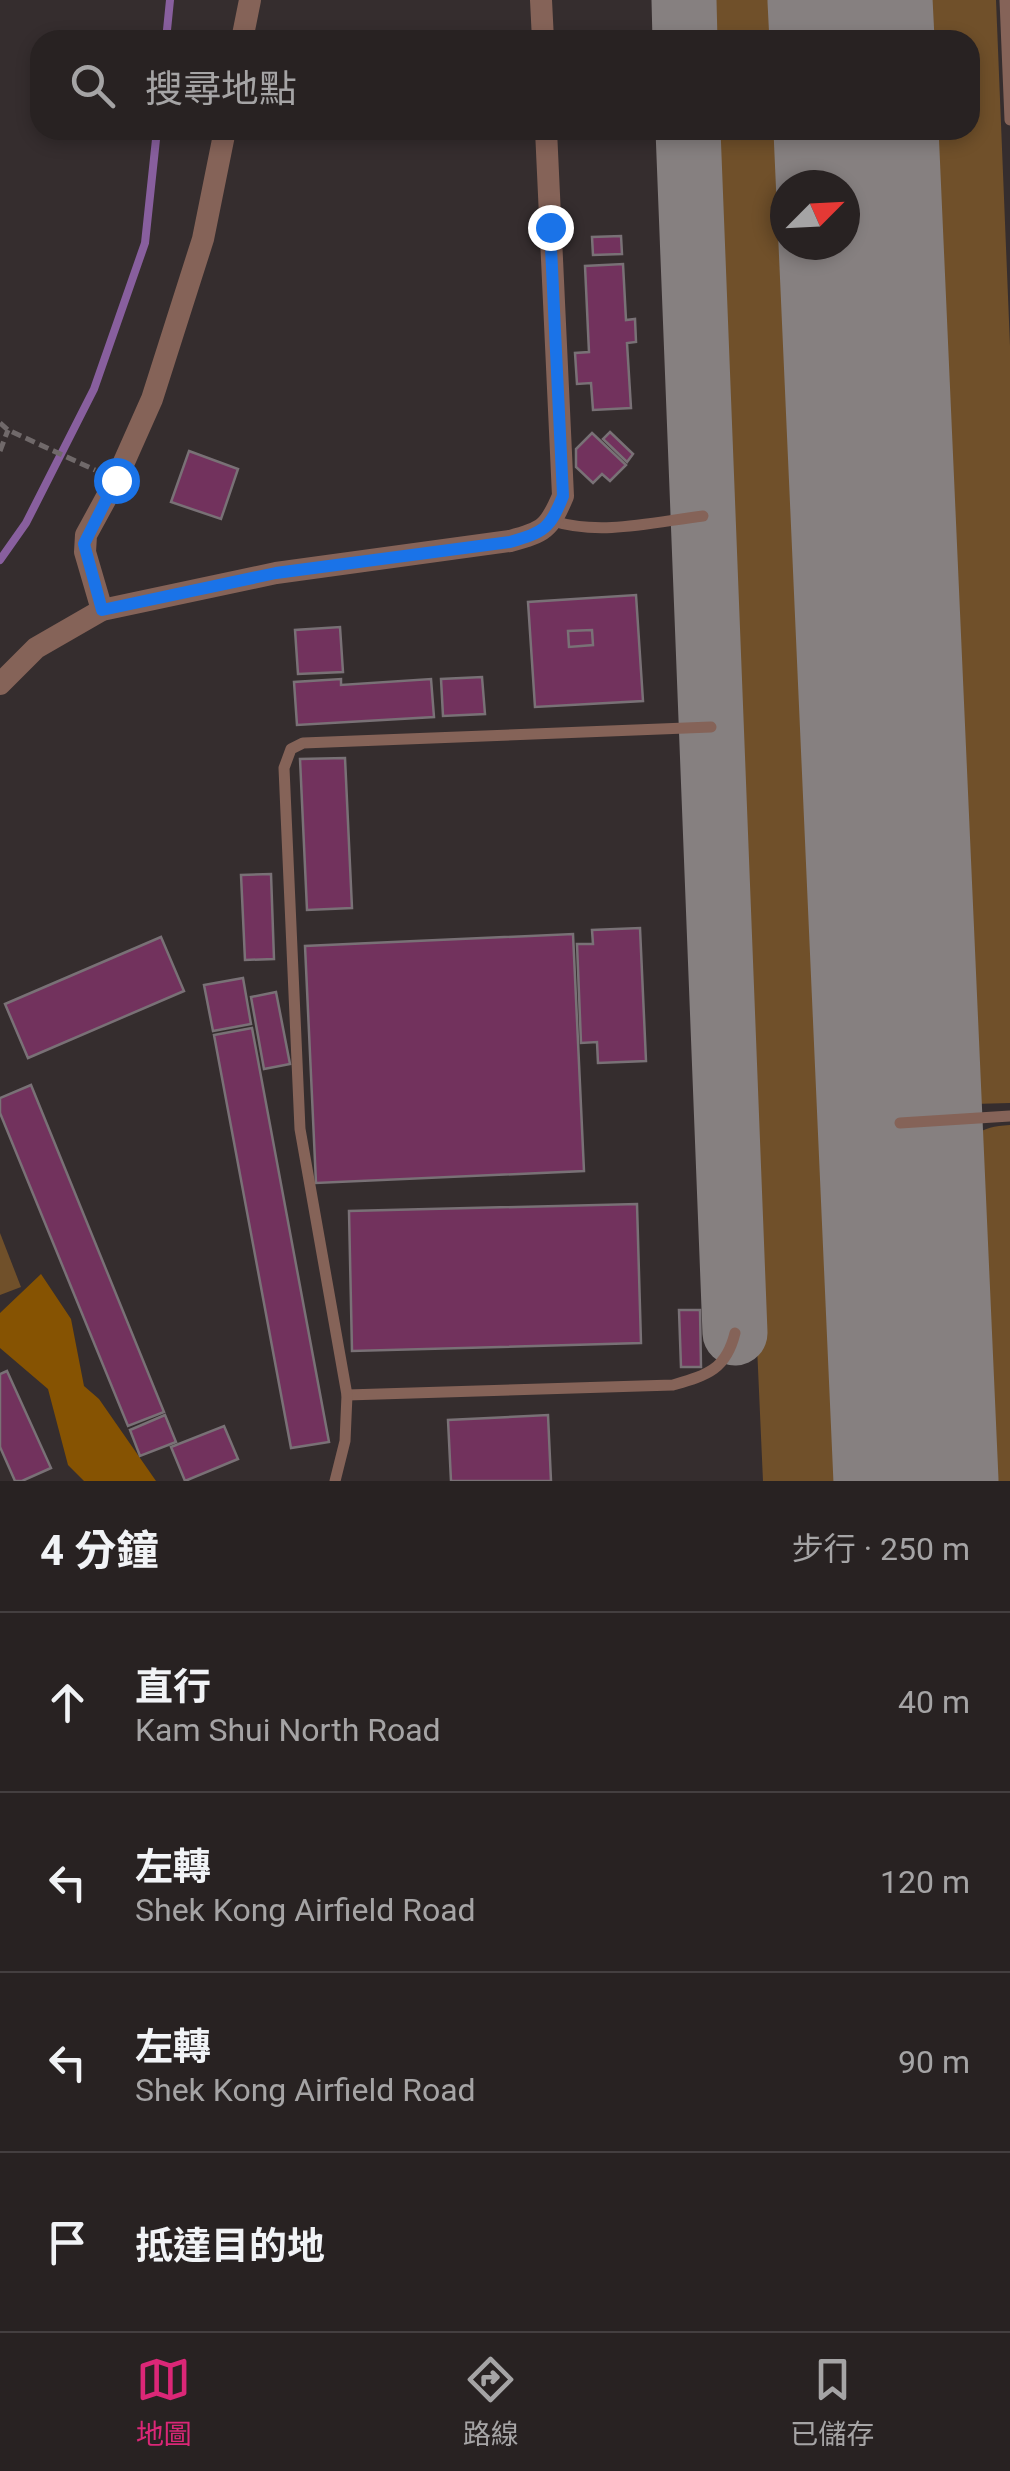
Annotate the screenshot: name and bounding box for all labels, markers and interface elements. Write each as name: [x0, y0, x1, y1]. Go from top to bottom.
search box: [30, 30, 980, 140]
icon: search: [65, 58, 120, 113]
text: 搜尋地點: [145, 67, 297, 111]
north arrow: [770, 170, 860, 260]
route end: [528, 205, 574, 251]
route start: [94, 458, 140, 504]
text: 4 分鐘: [40, 1526, 159, 1575]
text: 步行 · 250 m: [792, 1530, 970, 1568]
text: 直行: [135, 1665, 211, 1709]
icon: ahead: [40, 1675, 95, 1730]
text: 40 m: [898, 1683, 970, 1721]
text: Kam Shui North Road: [135, 1711, 441, 1749]
text: 左轉: [135, 1845, 211, 1889]
icon: left: [40, 1855, 95, 1910]
text: 120 m: [880, 1863, 970, 1901]
text: Shek Kong Airfield Road: [135, 1891, 476, 1929]
text: 左轉: [135, 2025, 211, 2069]
icon: left: [40, 2035, 95, 2090]
text: 90 m: [898, 2043, 970, 2081]
text: Shek Kong Airfield Road: [135, 2071, 476, 2109]
icon: arrive: [40, 2215, 95, 2270]
text: 抵達目的地: [135, 2224, 325, 2268]
tab: 地圖: [136, 2352, 192, 2452]
tab: 路線: [463, 2352, 519, 2452]
tab: 已儲存: [790, 2352, 874, 2452]

